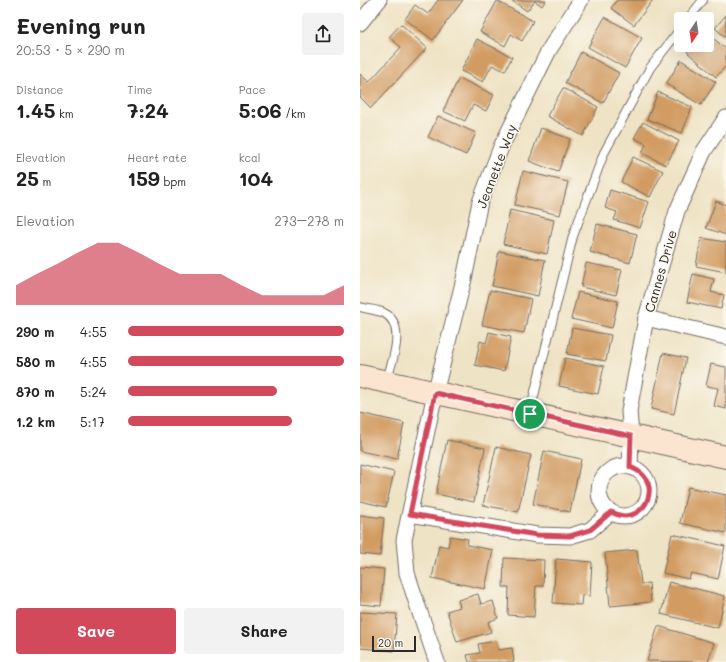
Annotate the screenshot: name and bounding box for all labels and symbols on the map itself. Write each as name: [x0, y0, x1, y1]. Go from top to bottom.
north arrow: [674, 12, 714, 52]
street label: Jeanette Way: [472, 121, 520, 210]
street label: Cannes Drive: [640, 228, 680, 314]
pin: [513, 397, 547, 431]
scale bar: [372, 634, 416, 653]

